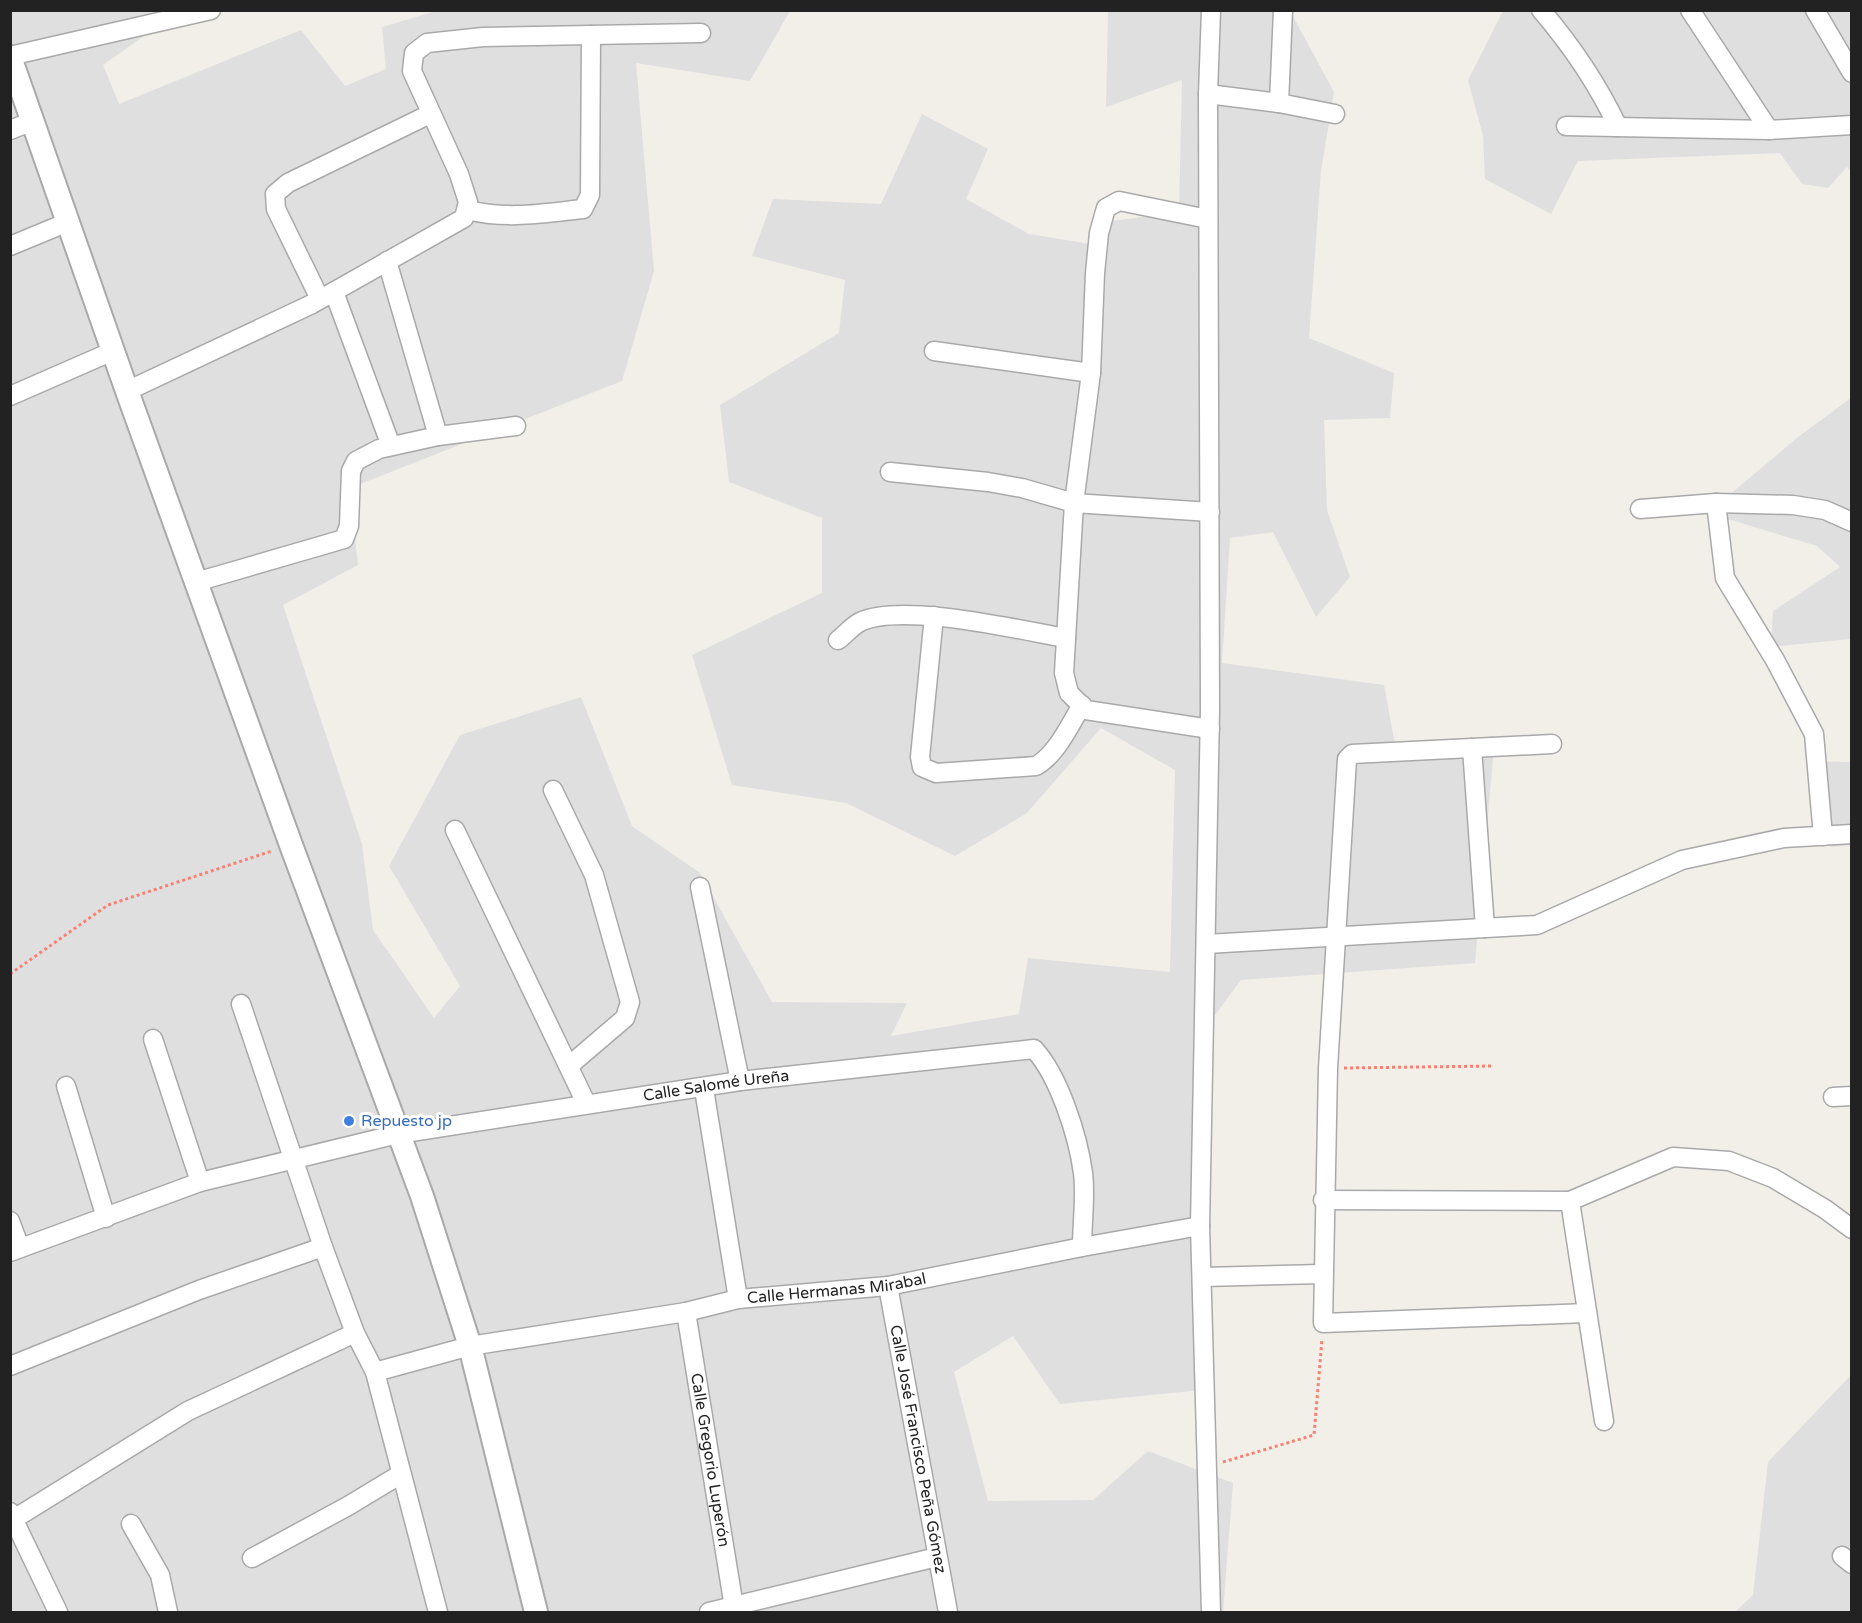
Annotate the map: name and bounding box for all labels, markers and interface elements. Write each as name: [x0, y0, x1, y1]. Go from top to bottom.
street label: Calle Salomé Ureña: [642, 1066, 790, 1106]
place label: Repuesto jp: [361, 1111, 452, 1131]
marker: Repuesto jp: [342, 1114, 356, 1128]
street label: Calle Hermanas Mirabal: [746, 1269, 928, 1308]
street label: Calle José Francisco Peña Gómez: [885, 1323, 951, 1575]
street label: Calle Gregorio Luperón: [686, 1372, 734, 1548]

